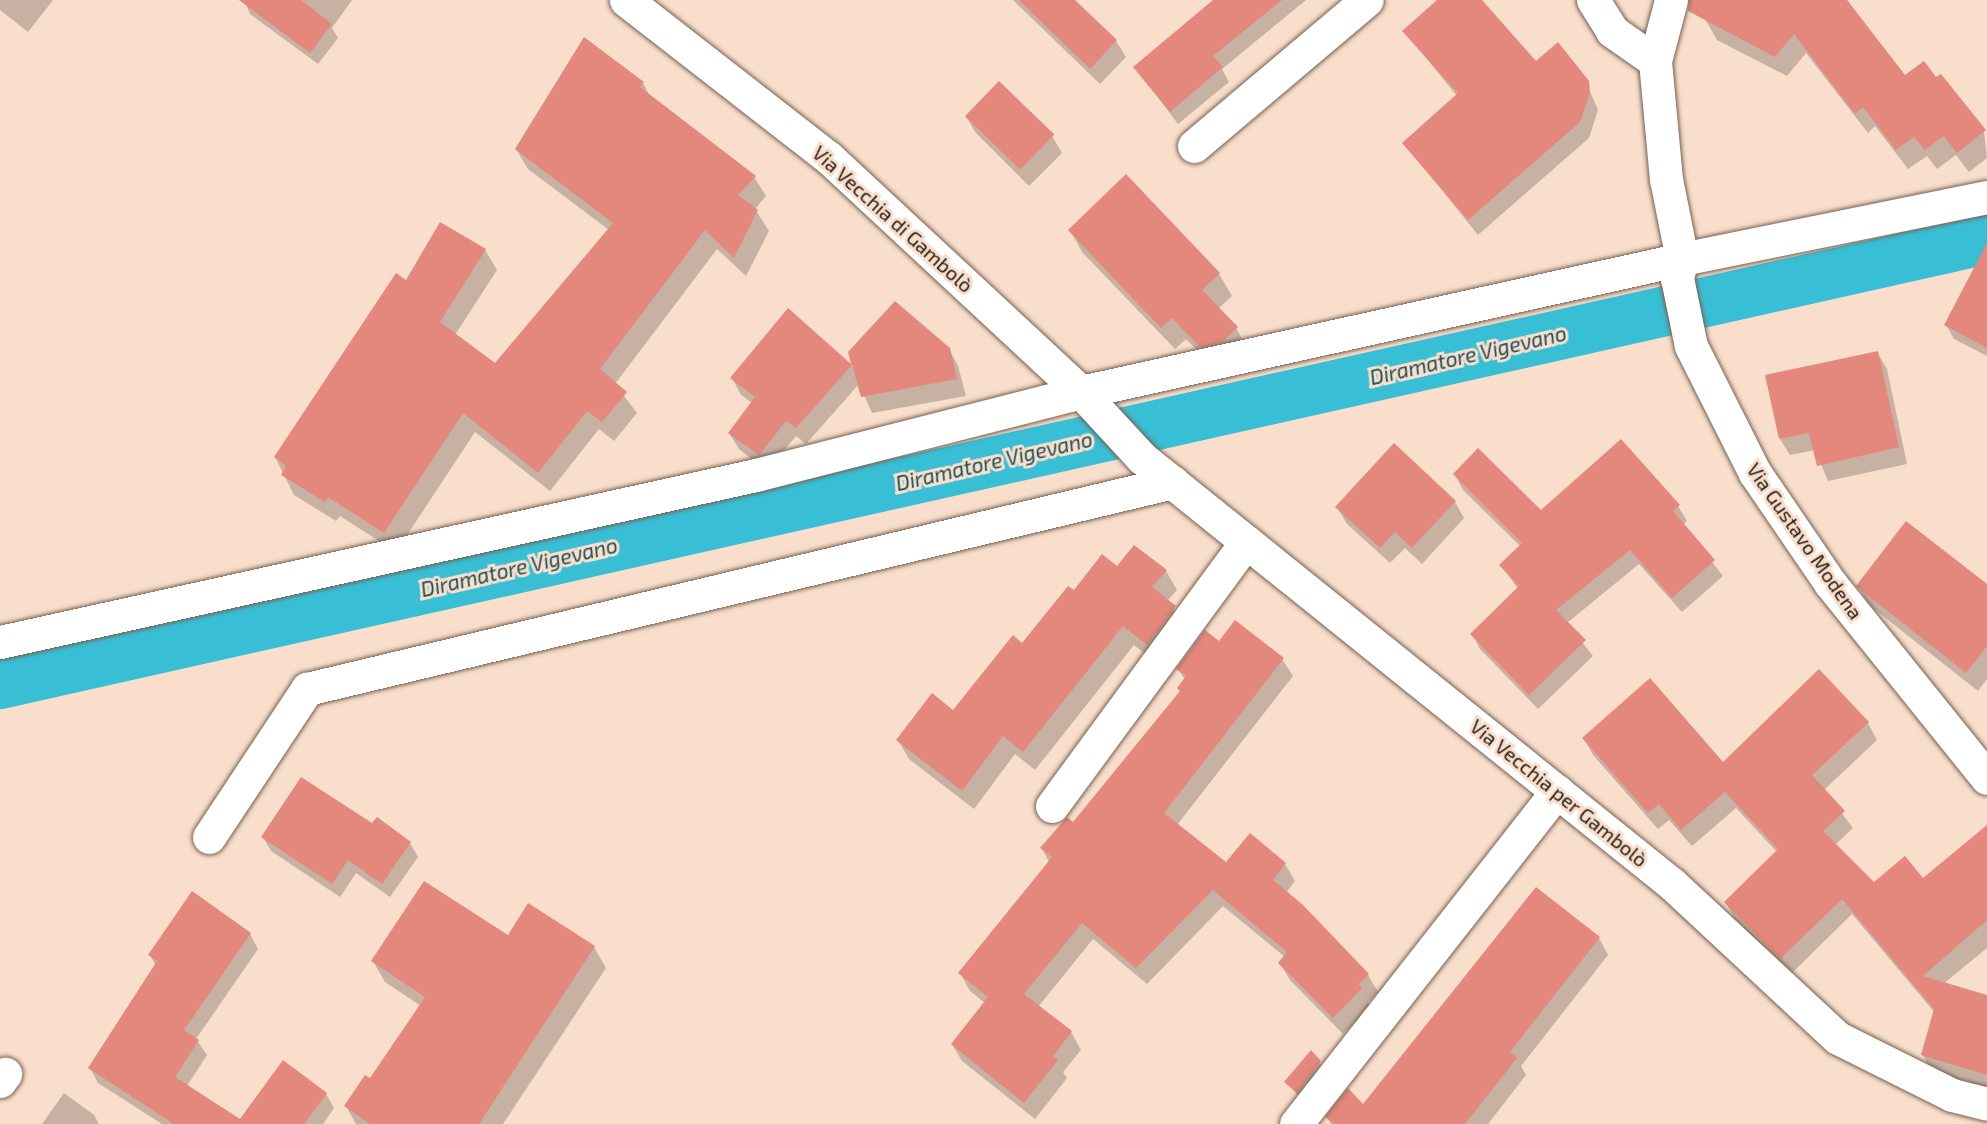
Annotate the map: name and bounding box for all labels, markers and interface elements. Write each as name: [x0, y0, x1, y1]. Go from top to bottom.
street label: Via Vecchia di Gambolò: [808, 140, 978, 298]
water label: Diramatore Vigevano: [1367, 320, 1569, 390]
water label: Diramatore Vigevano: [893, 426, 1095, 496]
street label: Via Gustavo Modena: [1742, 458, 1868, 624]
water label: Diramatore Vigevano: [418, 532, 620, 602]
street label: Via Vecchia per Gambolò: [1465, 714, 1653, 872]

